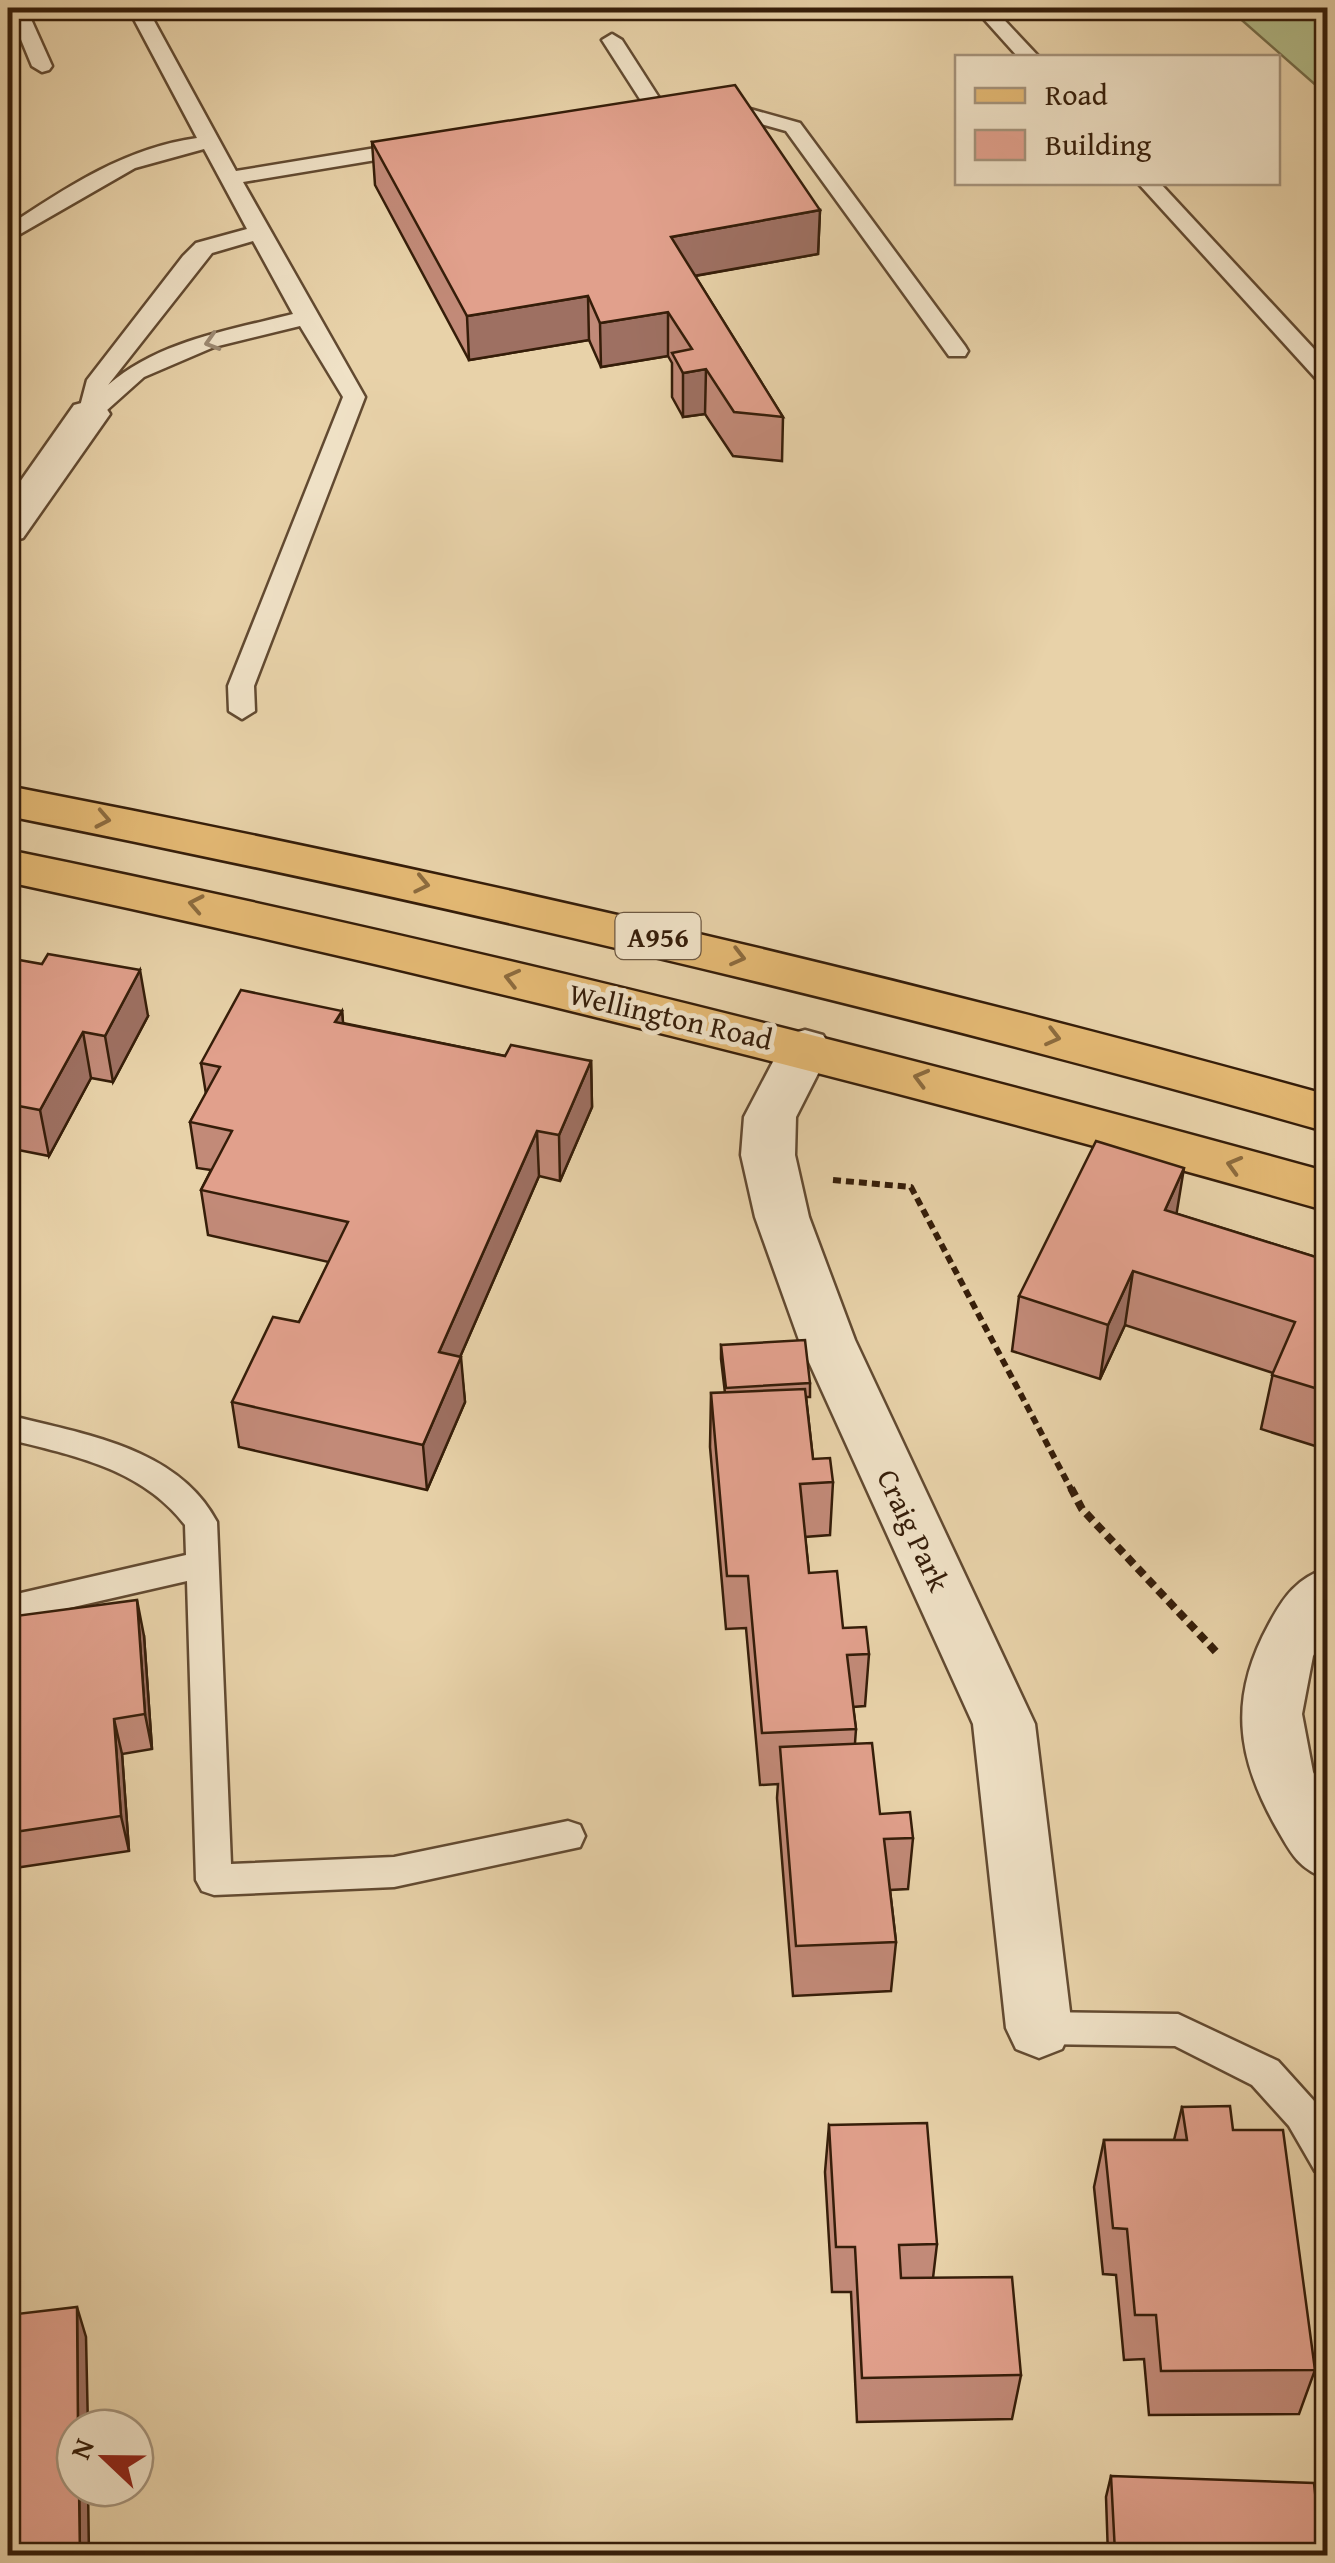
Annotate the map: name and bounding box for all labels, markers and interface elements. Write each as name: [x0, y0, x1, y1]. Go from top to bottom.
legend: [955, 55, 1280, 185]
text: Road: [1045, 72, 1108, 116]
text: Building: [1045, 122, 1151, 166]
one-way arrow: [204, 330, 221, 351]
one-way arrow: [94, 808, 111, 829]
one-way arrow: [413, 872, 430, 893]
one-way arrow: [188, 894, 205, 915]
road number: A956: [616, 913, 700, 959]
one-way arrow: [729, 945, 746, 966]
one-way arrow: [504, 969, 521, 990]
street label: Wellington Road: [565, 971, 777, 1061]
one-way arrow: [1044, 1025, 1061, 1046]
one-way arrow: [913, 1069, 930, 1090]
one-way arrow: [1226, 1156, 1243, 1177]
street label: Craig Park: [867, 1462, 962, 1599]
north arrow: [55, 2408, 155, 2508]
text: N: [59, 2432, 104, 2465]

